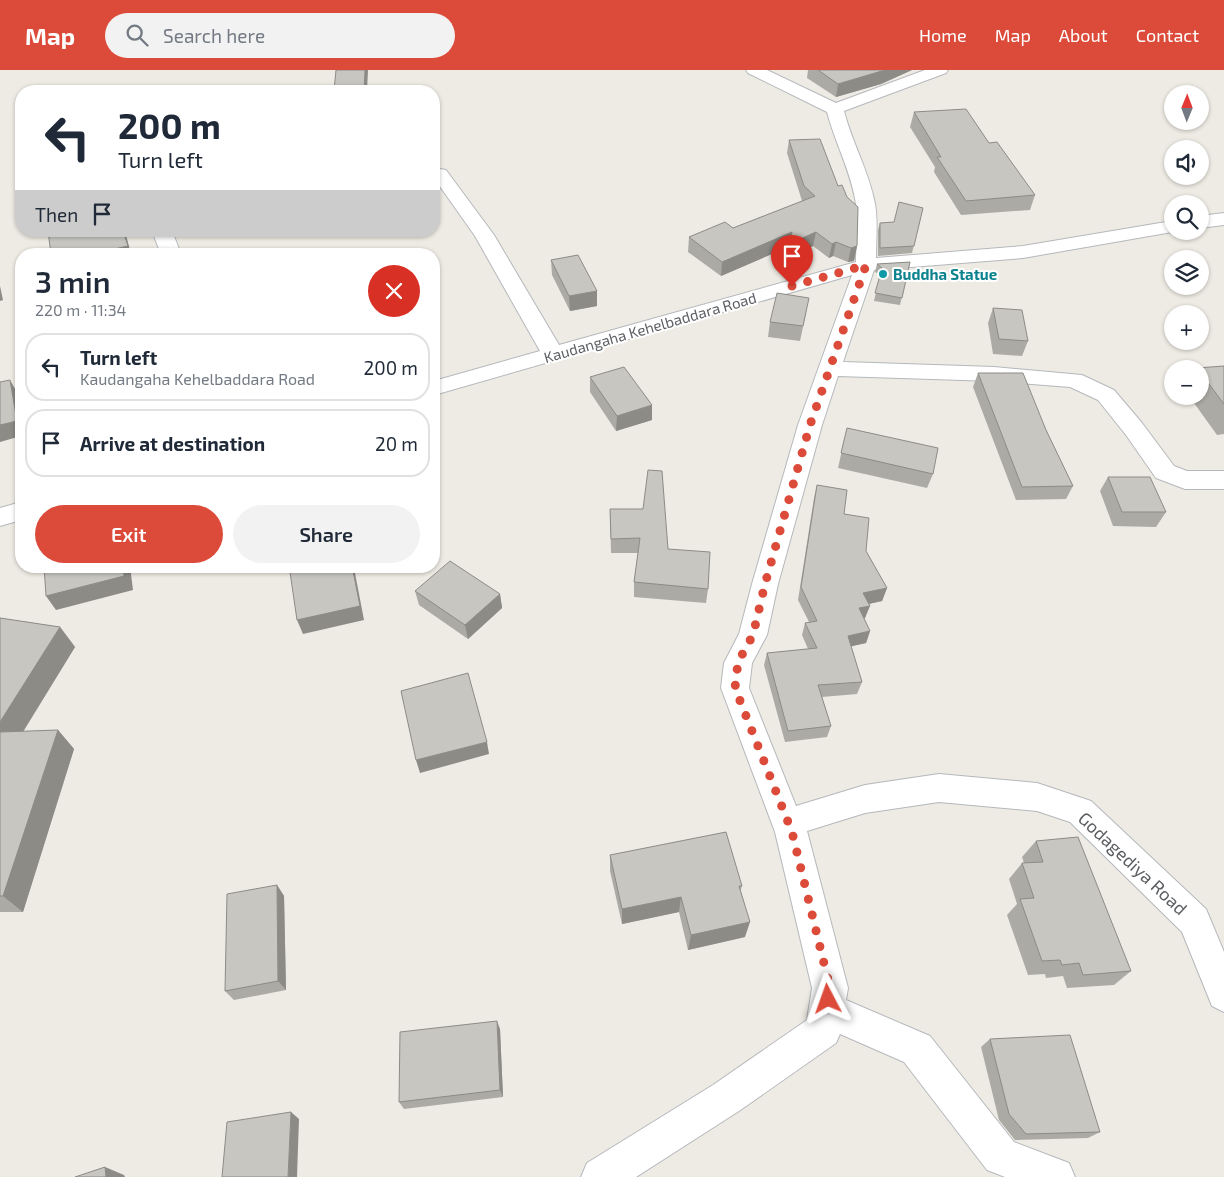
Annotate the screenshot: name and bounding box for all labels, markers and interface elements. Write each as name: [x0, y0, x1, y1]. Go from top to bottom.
search box: [105, 13, 455, 58]
text: Map: [25, 21, 75, 50]
icon: search: [123, 21, 151, 49]
text: Search here: [163, 24, 265, 47]
text: Home: [919, 24, 967, 46]
text: Map: [995, 24, 1031, 46]
text: About: [1059, 24, 1108, 46]
text: Contact: [1136, 24, 1199, 46]
north arrow: [1164, 85, 1209, 130]
map controls: [1164, 85, 1209, 405]
text: 200 m: [118, 104, 221, 146]
icon: left: [35, 105, 100, 170]
button: sound: [1164, 140, 1209, 185]
text: Turn left: [118, 146, 203, 172]
button: search: [1164, 195, 1209, 240]
icon: arrive: [88, 200, 116, 228]
text: Then: [35, 203, 78, 226]
pin: [771, 235, 813, 286]
icon: arrive: [778, 242, 806, 270]
button: layers: [1164, 250, 1209, 295]
text: 3 min: [35, 263, 111, 299]
button: close: [368, 265, 420, 317]
place label: Buddha Statue: [893, 265, 997, 283]
marker: Buddha Statue: [877, 268, 889, 280]
street label: Kaudangaha Kehelbaddara Road: [542, 288, 758, 366]
text: 220 m · 11:34: [35, 300, 126, 319]
button: +: [1164, 305, 1209, 350]
text: Turn left: [80, 346, 157, 369]
icon: left: [37, 353, 65, 381]
text: 200 m: [364, 356, 418, 379]
button: −: [1164, 360, 1209, 405]
text: Kaudangaha Kehelbaddara Road: [80, 369, 315, 388]
icon: arrive: [37, 429, 65, 457]
text: Arrive at destination: [80, 432, 265, 455]
text: 20 m: [375, 432, 418, 455]
button: Exit: [35, 505, 223, 563]
button: Share: [233, 505, 420, 563]
street label: Godagediya Road: [1074, 807, 1192, 919]
position arrow: [801, 972, 853, 1024]

